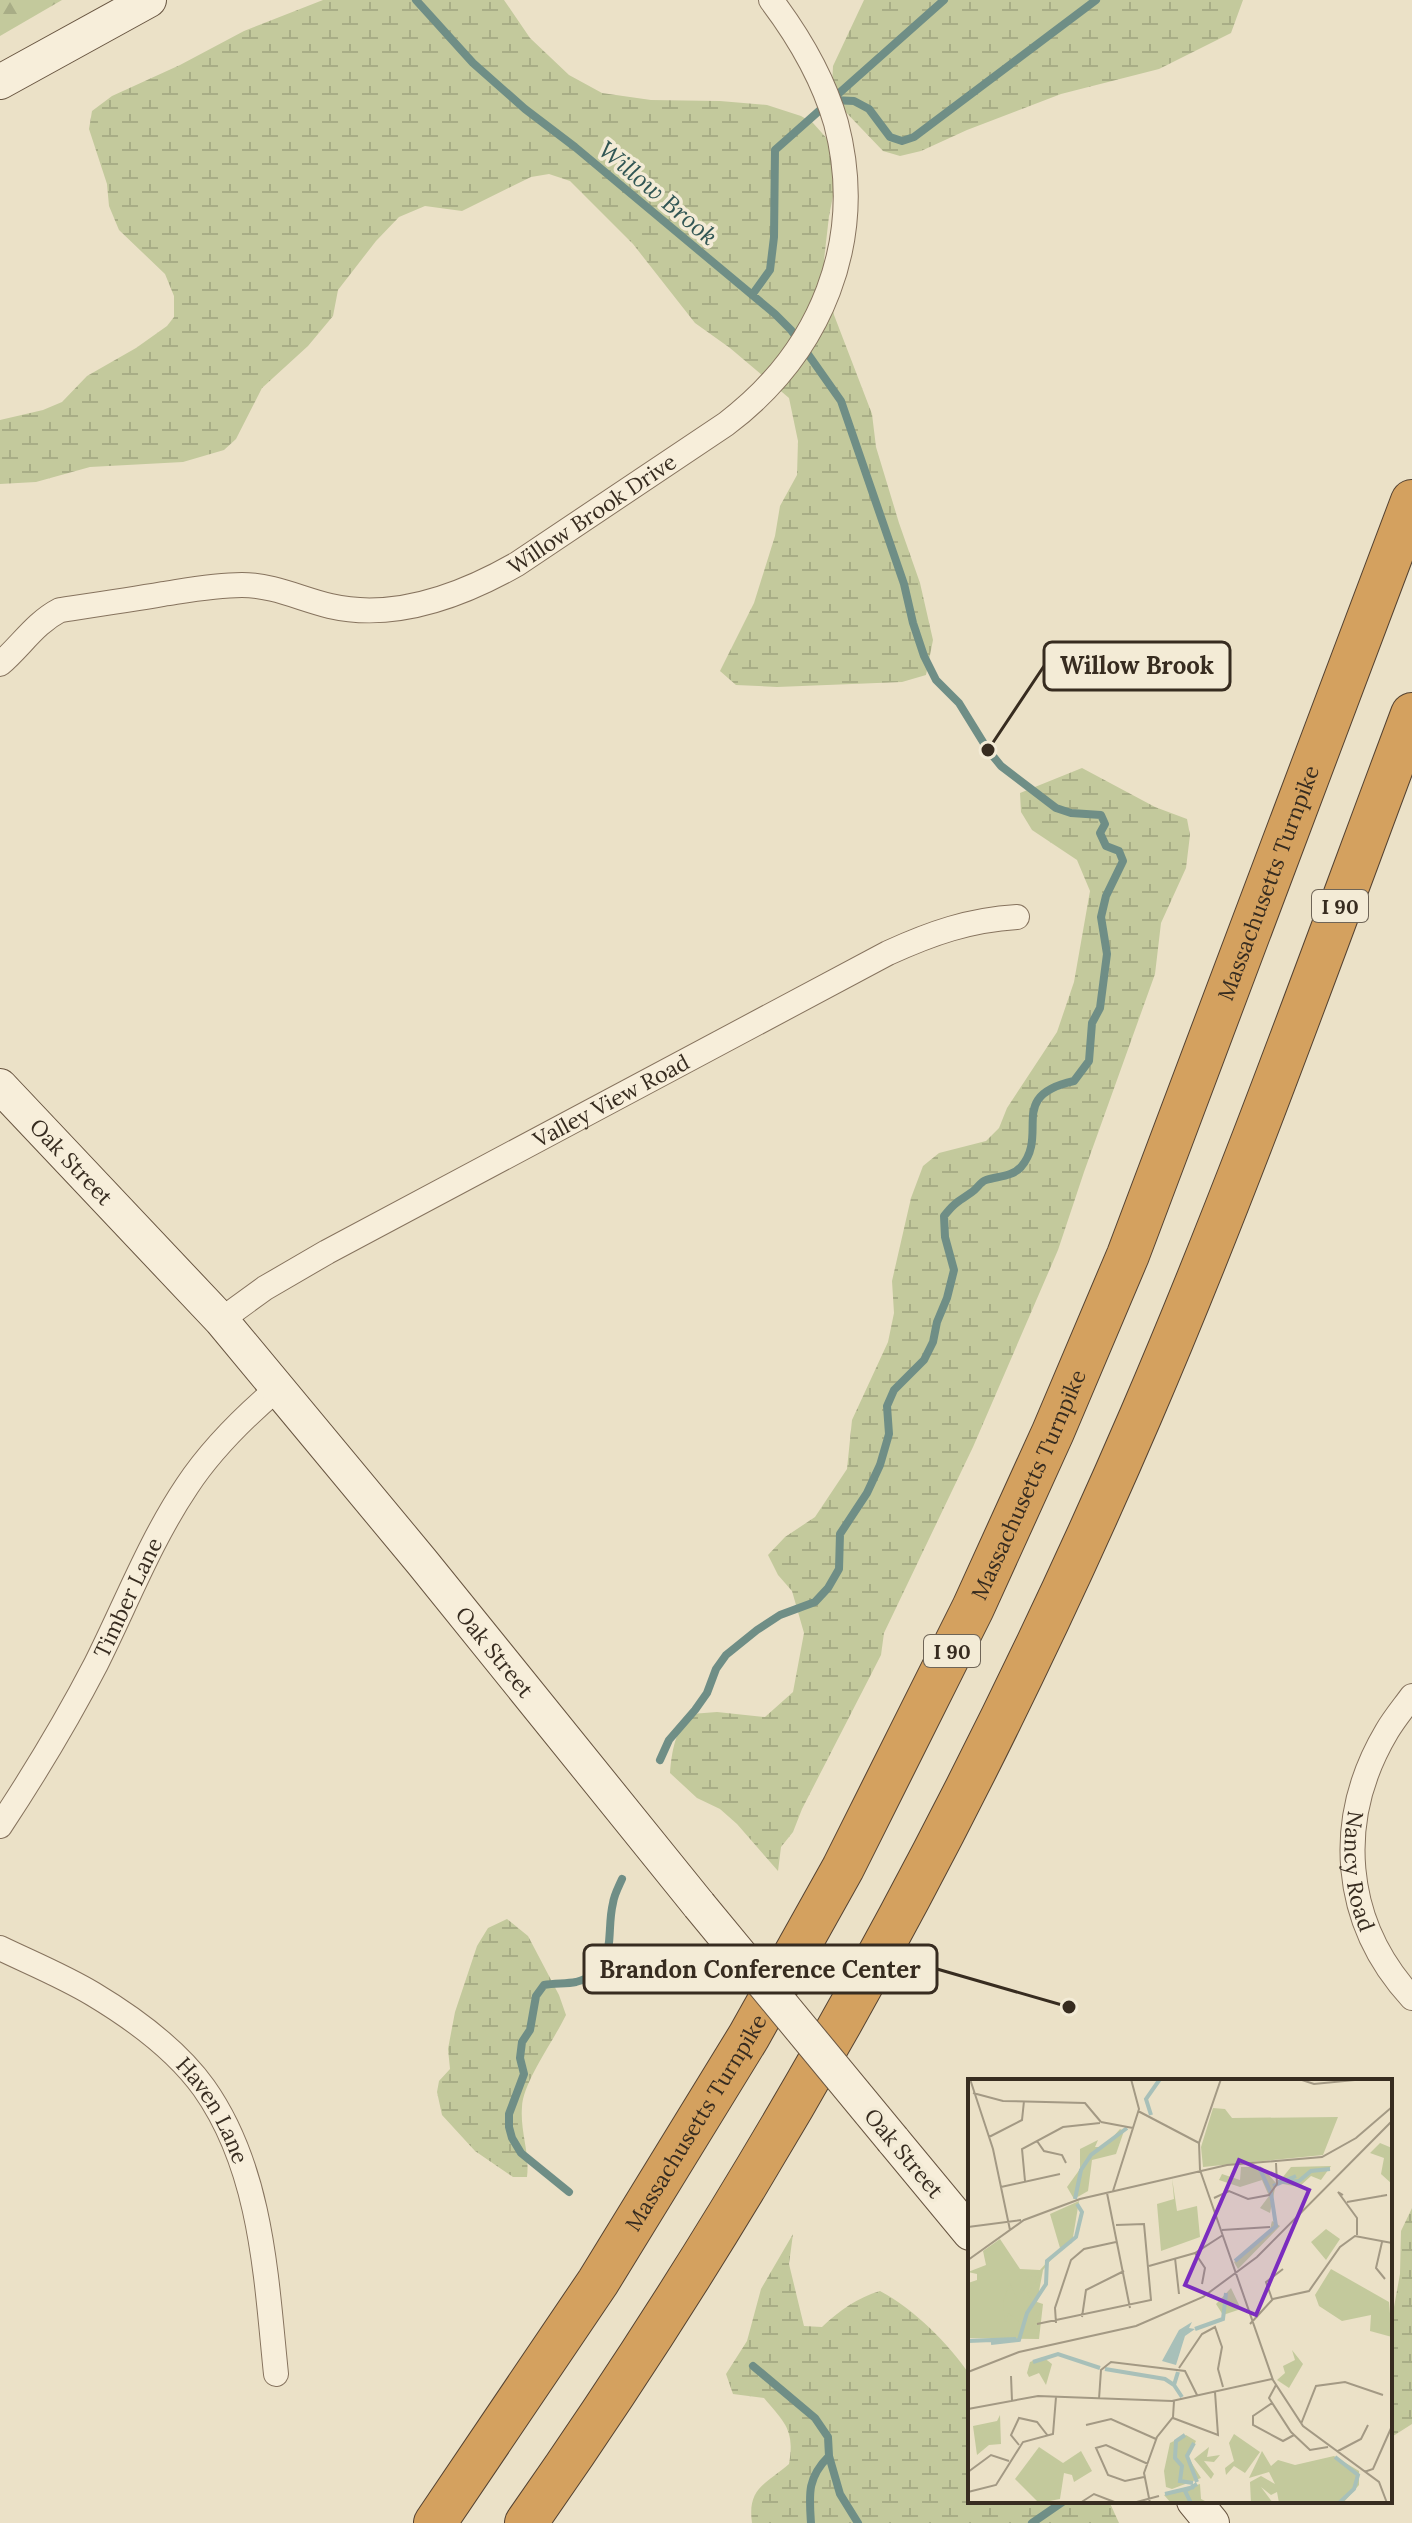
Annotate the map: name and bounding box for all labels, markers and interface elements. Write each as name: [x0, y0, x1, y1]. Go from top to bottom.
water label: Willow Brook: [592, 134, 724, 252]
street label: Willow Brook Drive: [502, 447, 682, 580]
callout: Willow Brook: [1044, 642, 1230, 690]
text: Willow Brook: [1060, 650, 1214, 681]
street label: Massachusetts Turnpike: [1211, 761, 1325, 1004]
road number: I 90: [1312, 890, 1368, 922]
street label: Valley View Road: [527, 1048, 694, 1154]
street label: Oak Street: [24, 1112, 119, 1211]
street label: Massachusetts Turnpike: [965, 1365, 1092, 1604]
street label: Timber Lane: [87, 1533, 168, 1662]
street label: Oak Street: [450, 1601, 540, 1703]
road number: I 90: [924, 1635, 980, 1667]
street label: Nancy Road: [1338, 1809, 1381, 1935]
callout: Brandon Conference Center: [584, 1945, 937, 1993]
text: Brandon Conference Center: [599, 1954, 921, 1985]
street label: Massachusetts Turnpike: [619, 2009, 773, 2236]
street label: Haven Lane: [170, 2051, 255, 2167]
inset map: [968, 2079, 1392, 2503]
street label: Oak Street: [858, 2102, 950, 2204]

